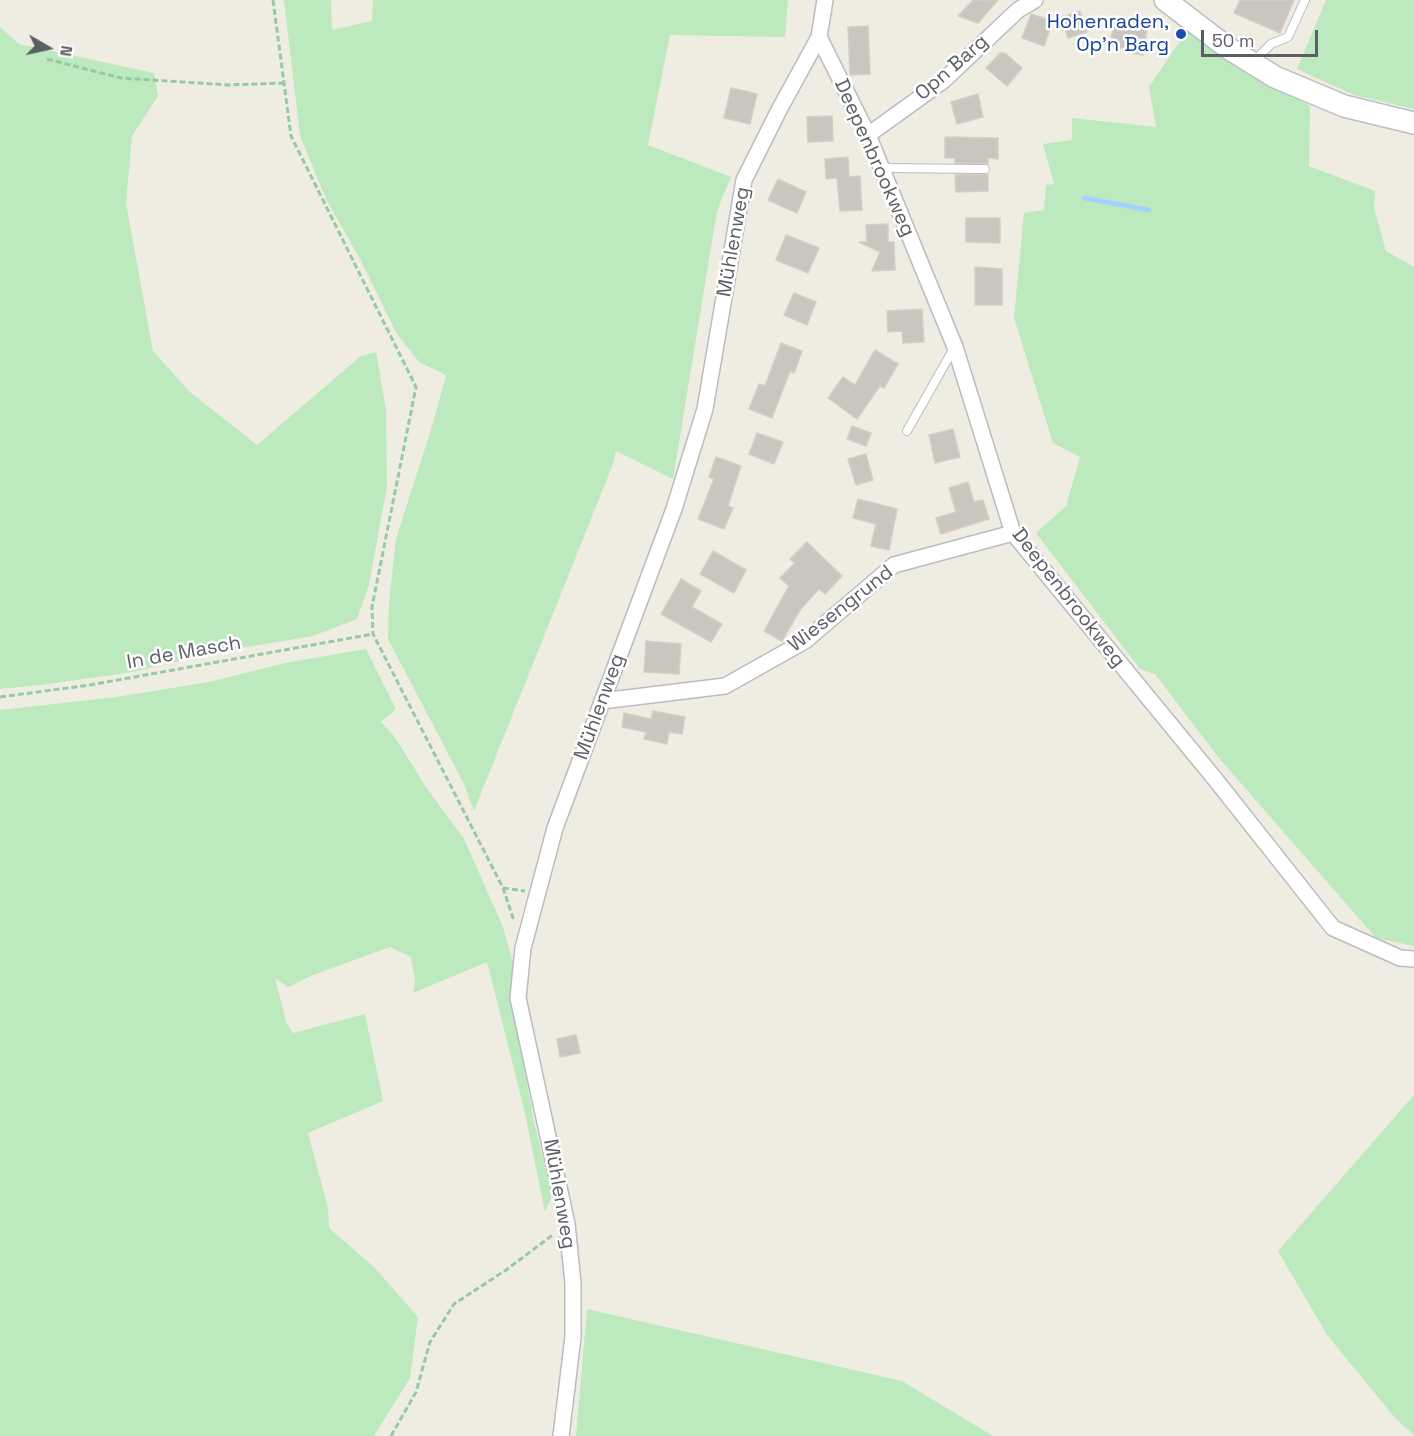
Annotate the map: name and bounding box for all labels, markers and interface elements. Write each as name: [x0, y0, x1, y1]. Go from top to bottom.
place label: Hohenraden, Op'n Barg: [1047, 11, 1169, 58]
north arrow: [18, 18, 78, 78]
scale bar: [1204, 18, 1321, 56]
marker: Hohenraden, Op'n Barg: [1174, 27, 1188, 41]
text: 50 m: [1212, 29, 1254, 52]
street label: Opn Barg: [911, 30, 993, 106]
text: N: [55, 44, 77, 58]
street label: Deepenbrookweg: [828, 75, 920, 241]
street label: Mühlenweg: [713, 185, 755, 299]
street label: Deepenbrookweg: [1006, 524, 1130, 672]
street label: Wiesengrund: [784, 561, 898, 657]
street label: In de Masch: [125, 631, 243, 675]
street label: Mühlenweg: [570, 651, 630, 763]
street label: Mühlenweg: [538, 1137, 580, 1251]

